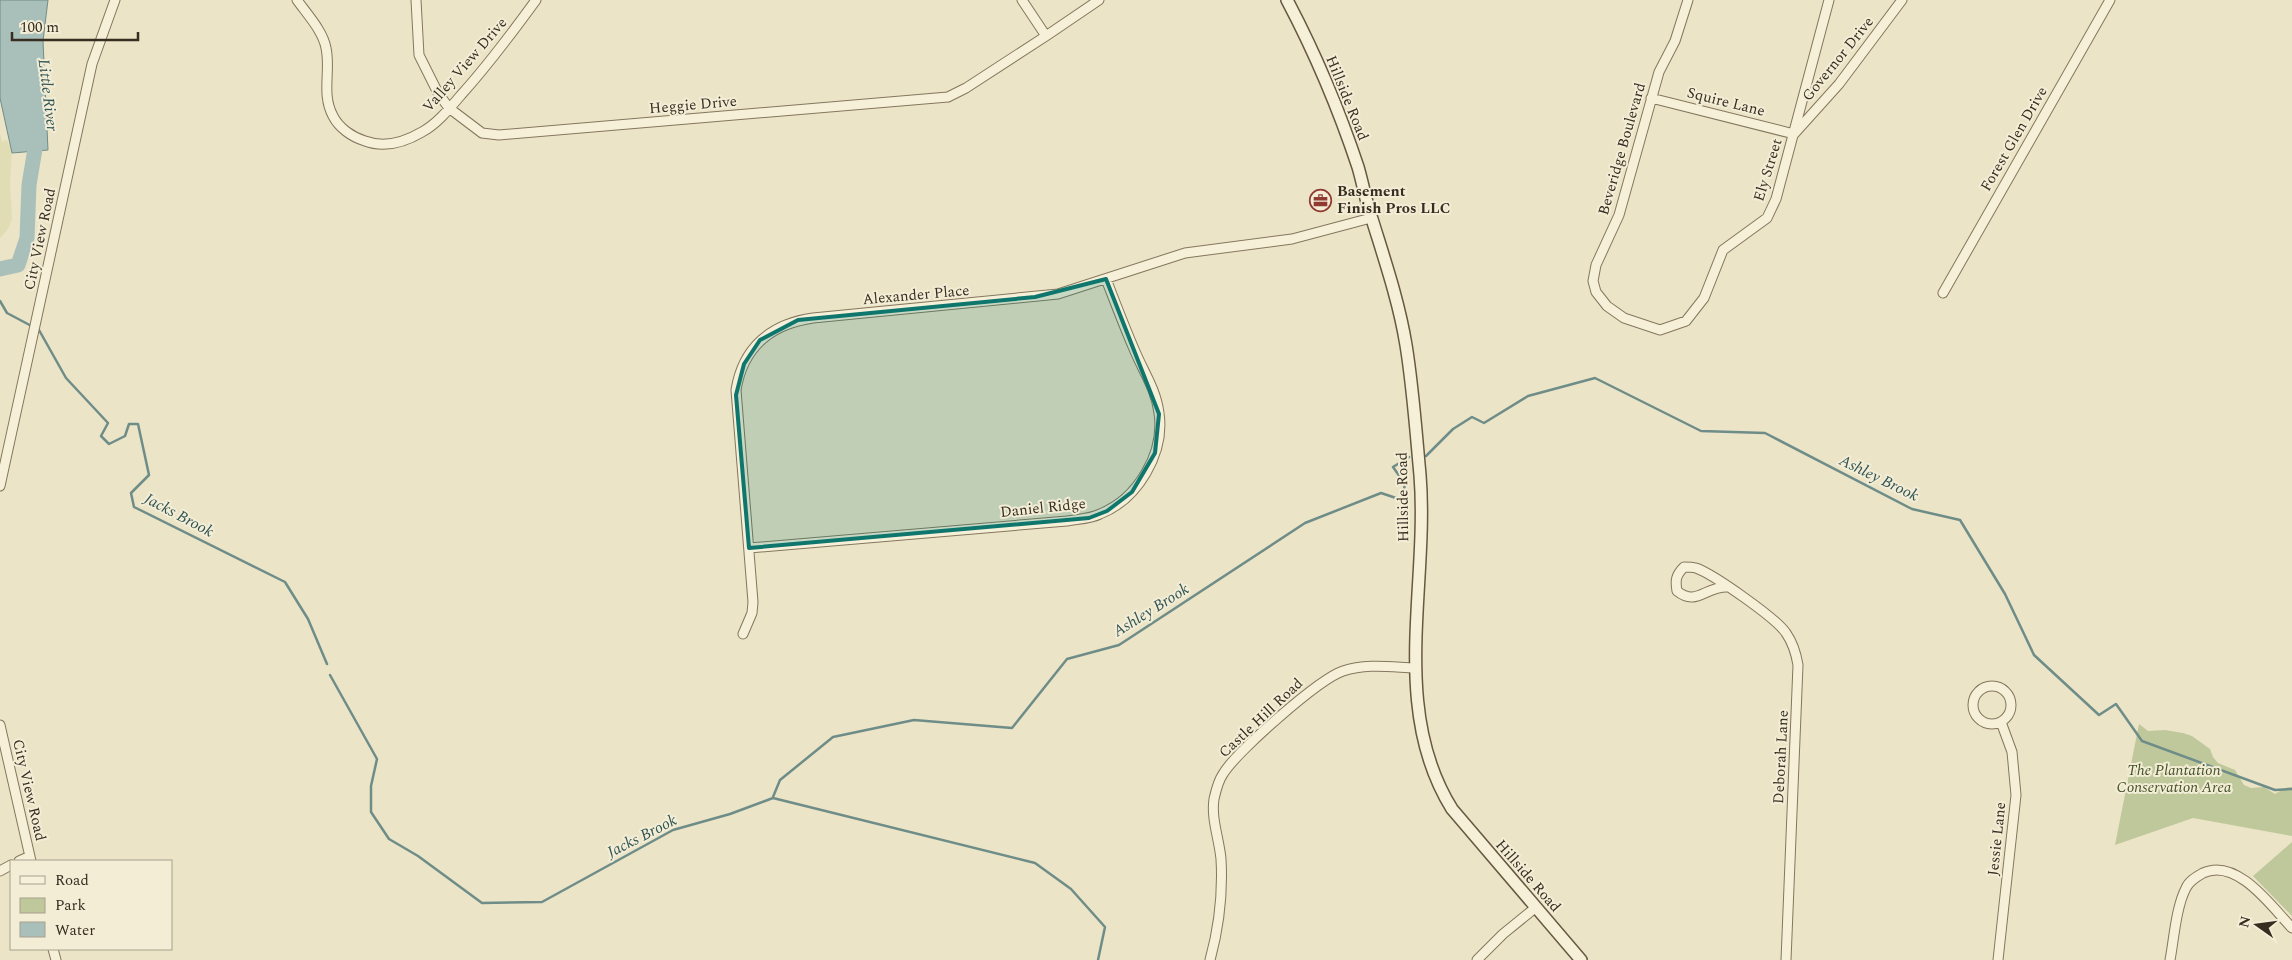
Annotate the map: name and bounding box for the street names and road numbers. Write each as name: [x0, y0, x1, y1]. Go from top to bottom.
street label: Valley View Drive: [417, 12, 513, 118]
street label: Governor Drive: [1797, 12, 1879, 106]
street label: Hillside Road: [1319, 52, 1375, 144]
street label: Beveridge Boulevard: [1592, 80, 1652, 218]
street label: Squire Lane: [1685, 81, 1767, 123]
street label: Forest Glen Drive: [1975, 82, 2053, 196]
street label: Heggie Drive: [648, 90, 738, 120]
street label: Ely Street: [1748, 136, 1788, 204]
street label: City View Road: [18, 186, 62, 292]
street label: Alexander Place: [862, 279, 970, 311]
street label: Hillside Road: [1391, 452, 1415, 542]
street label: Daniel Ridge: [999, 492, 1087, 524]
street label: Castle Hill Road: [1213, 673, 1309, 763]
street label: Deborah Lane: [1767, 709, 1795, 805]
street label: City View Road: [6, 737, 52, 843]
street label: Jessie Lane: [1982, 801, 2012, 877]
street label: Hillside Road: [1490, 834, 1566, 918]

